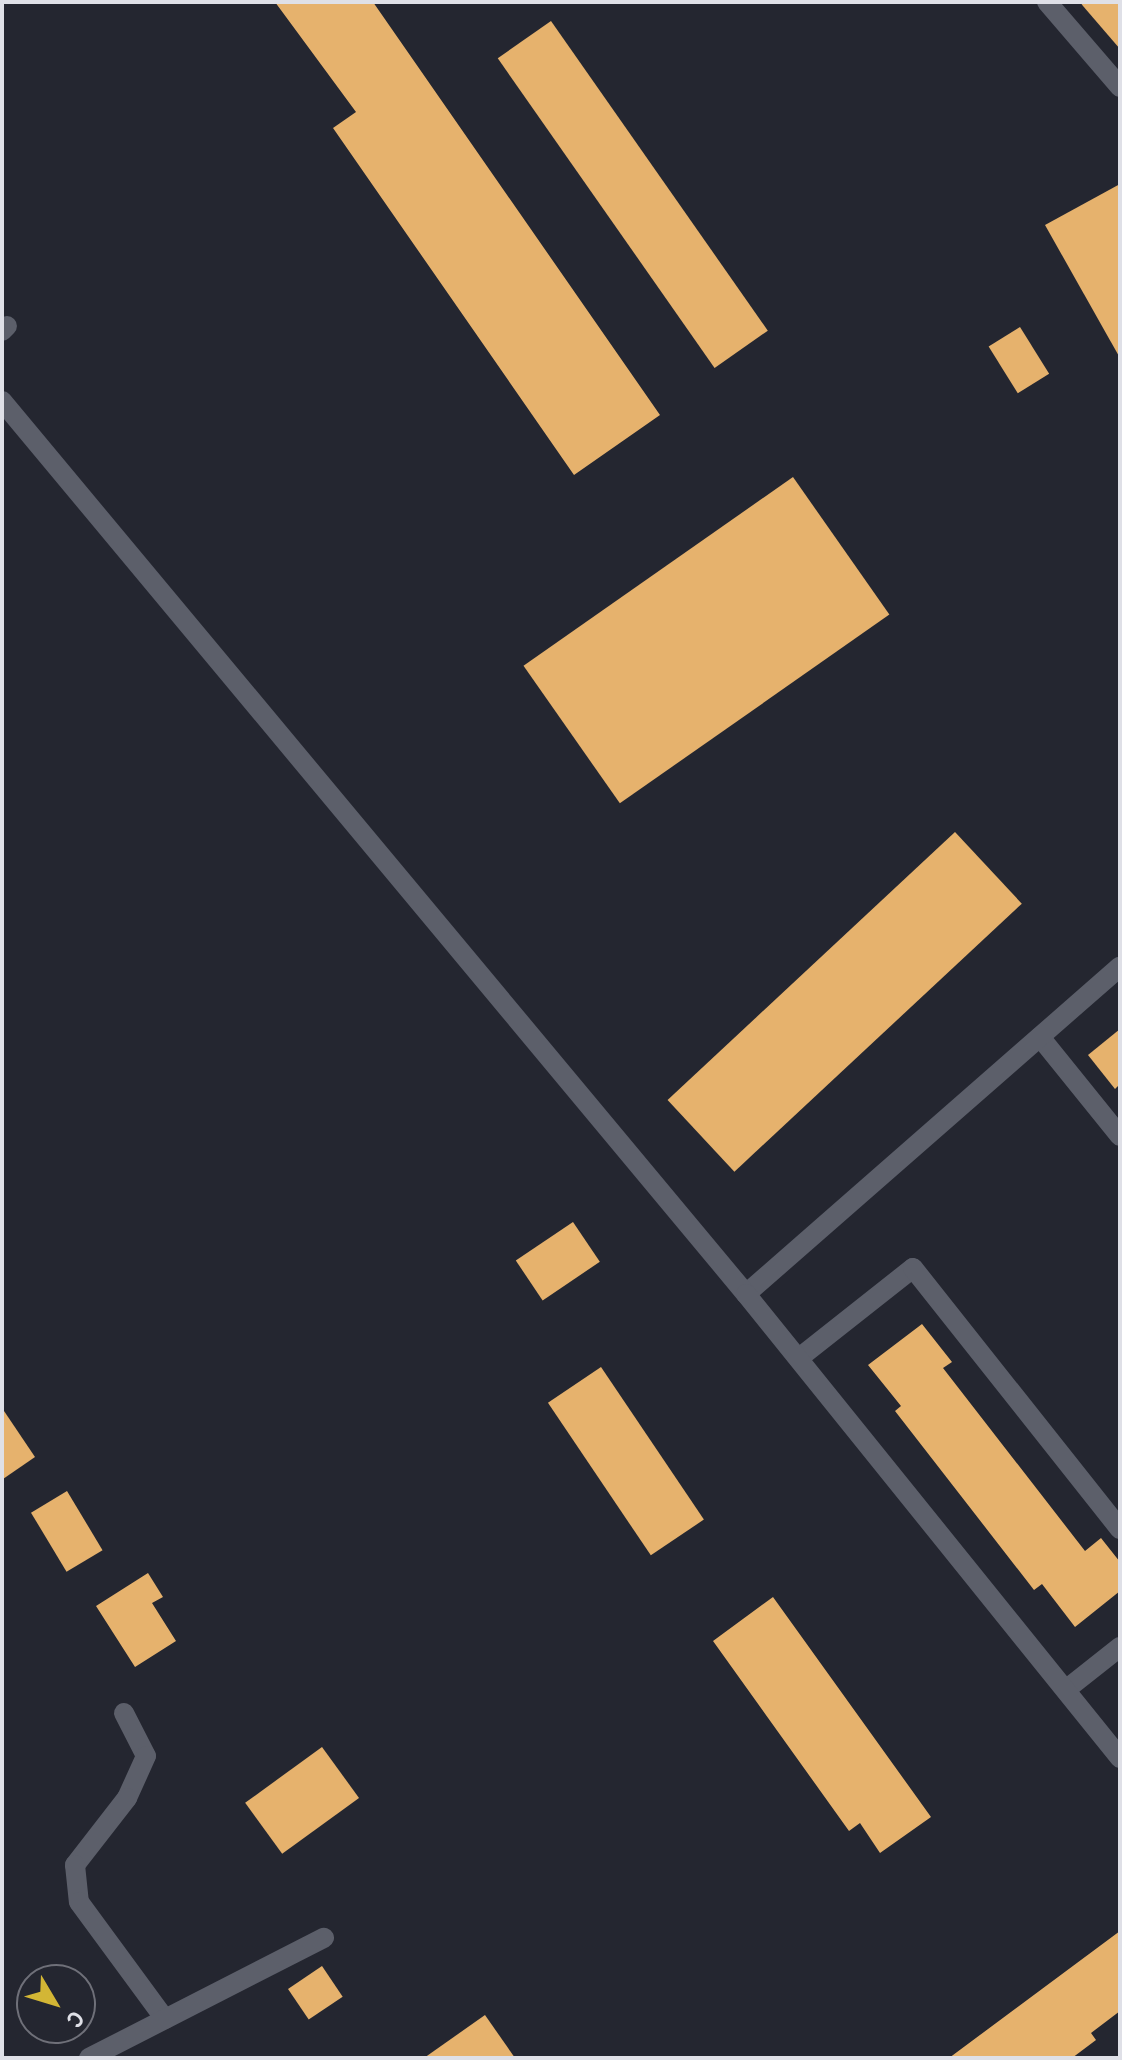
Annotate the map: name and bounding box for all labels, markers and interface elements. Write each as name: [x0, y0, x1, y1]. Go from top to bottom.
north arrow: [16, 1964, 96, 2044]
text: С: [59, 2004, 89, 2032]

